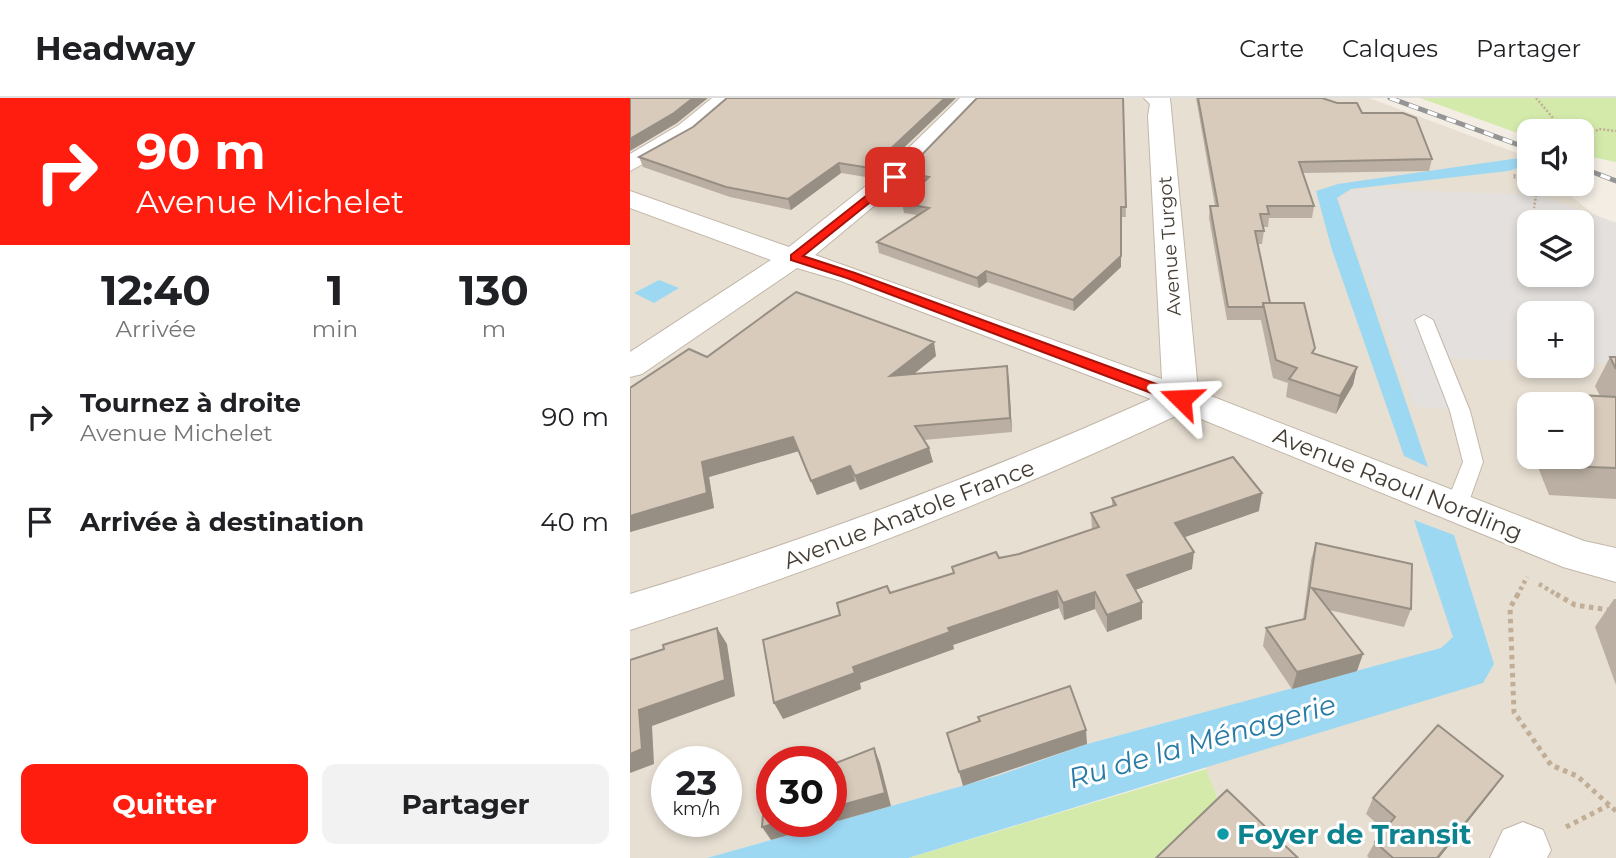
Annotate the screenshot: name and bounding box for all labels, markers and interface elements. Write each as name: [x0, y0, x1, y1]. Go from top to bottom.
text: Headway: [35, 28, 195, 68]
text: Carte: [1239, 34, 1304, 63]
text: Calques: [1342, 34, 1438, 63]
text: Partager: [1476, 34, 1581, 63]
map controls: [1517, 119, 1594, 469]
button: sound: [1517, 119, 1594, 196]
text: 90 m: [136, 122, 266, 181]
icon: right: [21, 126, 112, 217]
pin: [865, 147, 925, 207]
icon: arrive: [876, 158, 914, 196]
street label: Avenue Turgot: [1153, 175, 1186, 317]
text: Avenue Michelet: [136, 182, 404, 221]
button: layers: [1517, 210, 1594, 287]
text: 12:40: [101, 264, 211, 316]
text: 1: [327, 264, 343, 316]
text: 130: [459, 264, 529, 316]
button: +: [1517, 301, 1594, 378]
text: Arrivée: [116, 315, 196, 343]
text: min: [312, 315, 358, 343]
text: m: [482, 315, 506, 343]
position arrow: [1144, 362, 1218, 436]
text: Tournez à droite: [80, 387, 301, 419]
button: −: [1517, 392, 1594, 469]
icon: right: [21, 398, 59, 436]
text: 90 m: [542, 401, 609, 433]
text: Avenue Michelet: [80, 419, 273, 447]
street label: Avenue Raoul Nordling: [1269, 421, 1527, 547]
street label: Avenue Anatole France: [780, 453, 1038, 575]
icon: arrive: [21, 503, 59, 541]
text: Arrivée à destination: [80, 506, 364, 538]
text: 40 m: [540, 506, 609, 538]
water label: Ru de la Ménagerie: [1064, 687, 1340, 795]
speed limit sign: 30: [756, 746, 847, 837]
text: 23: [676, 761, 717, 804]
button: Quitter: [21, 764, 308, 844]
button: Partager: [322, 764, 609, 844]
text: km/h: [672, 798, 721, 820]
place label: Foyer de Transit: [1237, 817, 1471, 851]
marker: Foyer de Transit: [1215, 826, 1231, 842]

